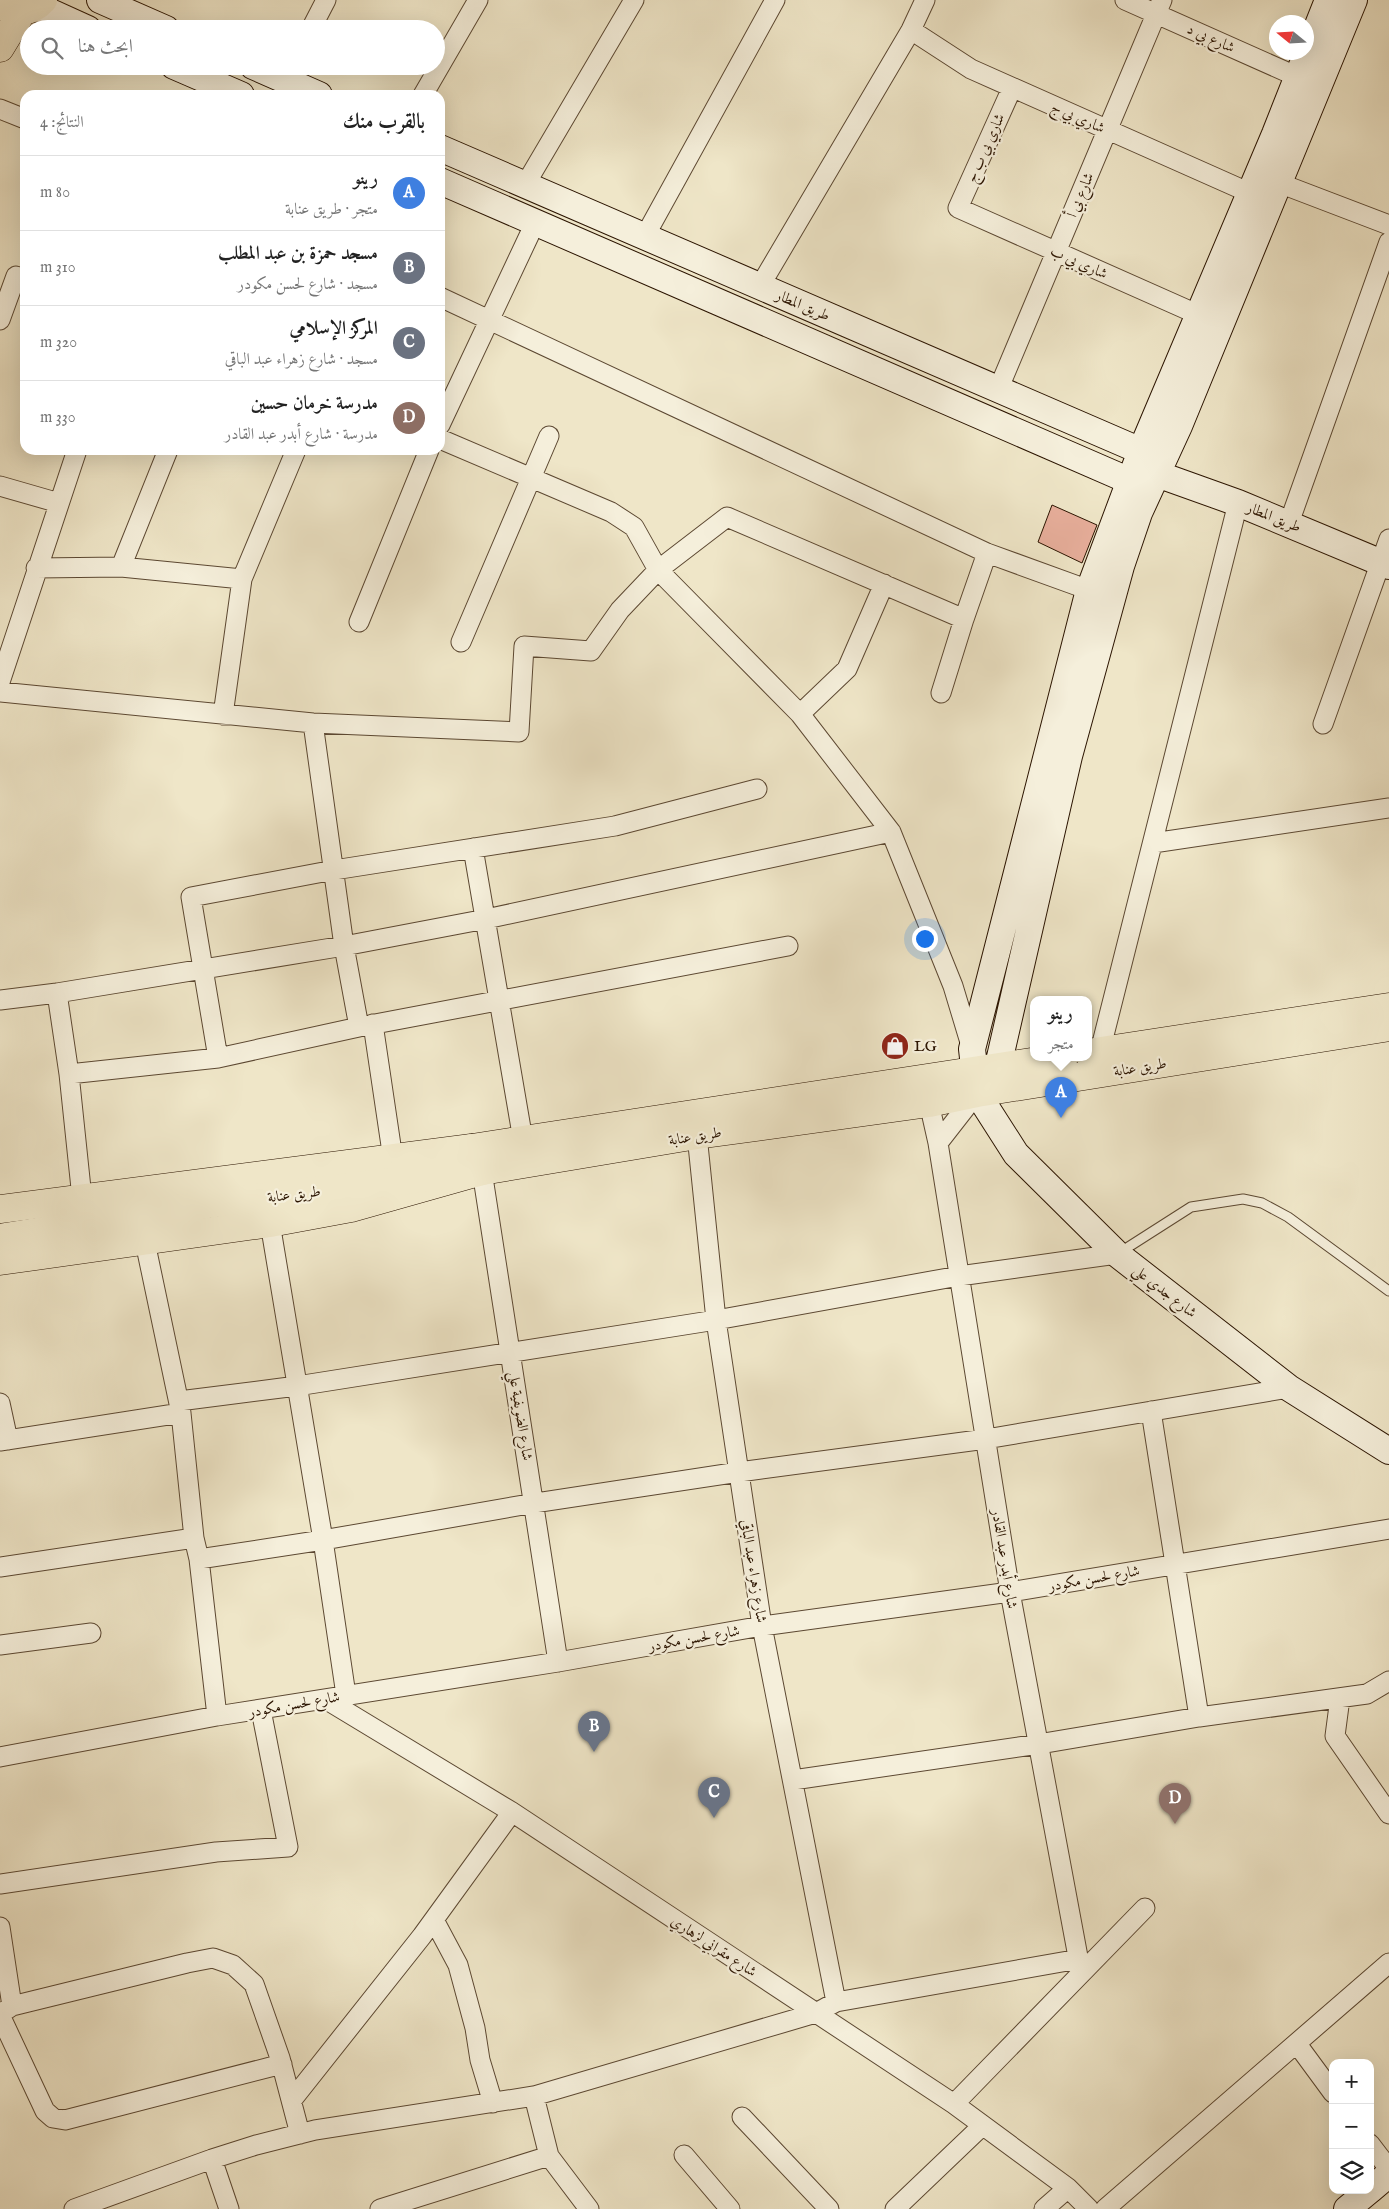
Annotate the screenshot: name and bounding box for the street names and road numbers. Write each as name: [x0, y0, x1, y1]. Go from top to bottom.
street label: شارع بي د: [1183, 20, 1238, 60]
street label: شاري بي ج: [1047, 97, 1108, 140]
street label: شاري بي ب ج: [962, 111, 1012, 187]
street label: شارع بي أ: [1061, 169, 1101, 222]
street label: شاري بي ب: [1046, 241, 1110, 285]
street label: طريق المطار: [771, 285, 833, 325]
street label: طريق المطار: [1242, 497, 1304, 537]
street label: طريق عنابة: [1112, 1054, 1168, 1081]
street label: طريق عنابة: [667, 1123, 723, 1150]
street label: طريق عنابة: [266, 1182, 322, 1207]
street label: شارع جدي علي: [1126, 1261, 1200, 1325]
street label: شارع الضويفية علي: [500, 1370, 537, 1463]
street label: شارع أبدر عبد القادر: [984, 1506, 1024, 1611]
street label: شارع زهراء عبد الباقي: [733, 1518, 771, 1625]
street label: شارع لحسن مكودر: [1045, 1561, 1142, 1599]
street label: شارع لحسن مكودر: [645, 1621, 742, 1659]
street label: شارع لحسن مكودر: [245, 1687, 342, 1725]
street label: شارع مقراني لزهاري: [665, 1912, 760, 1984]

